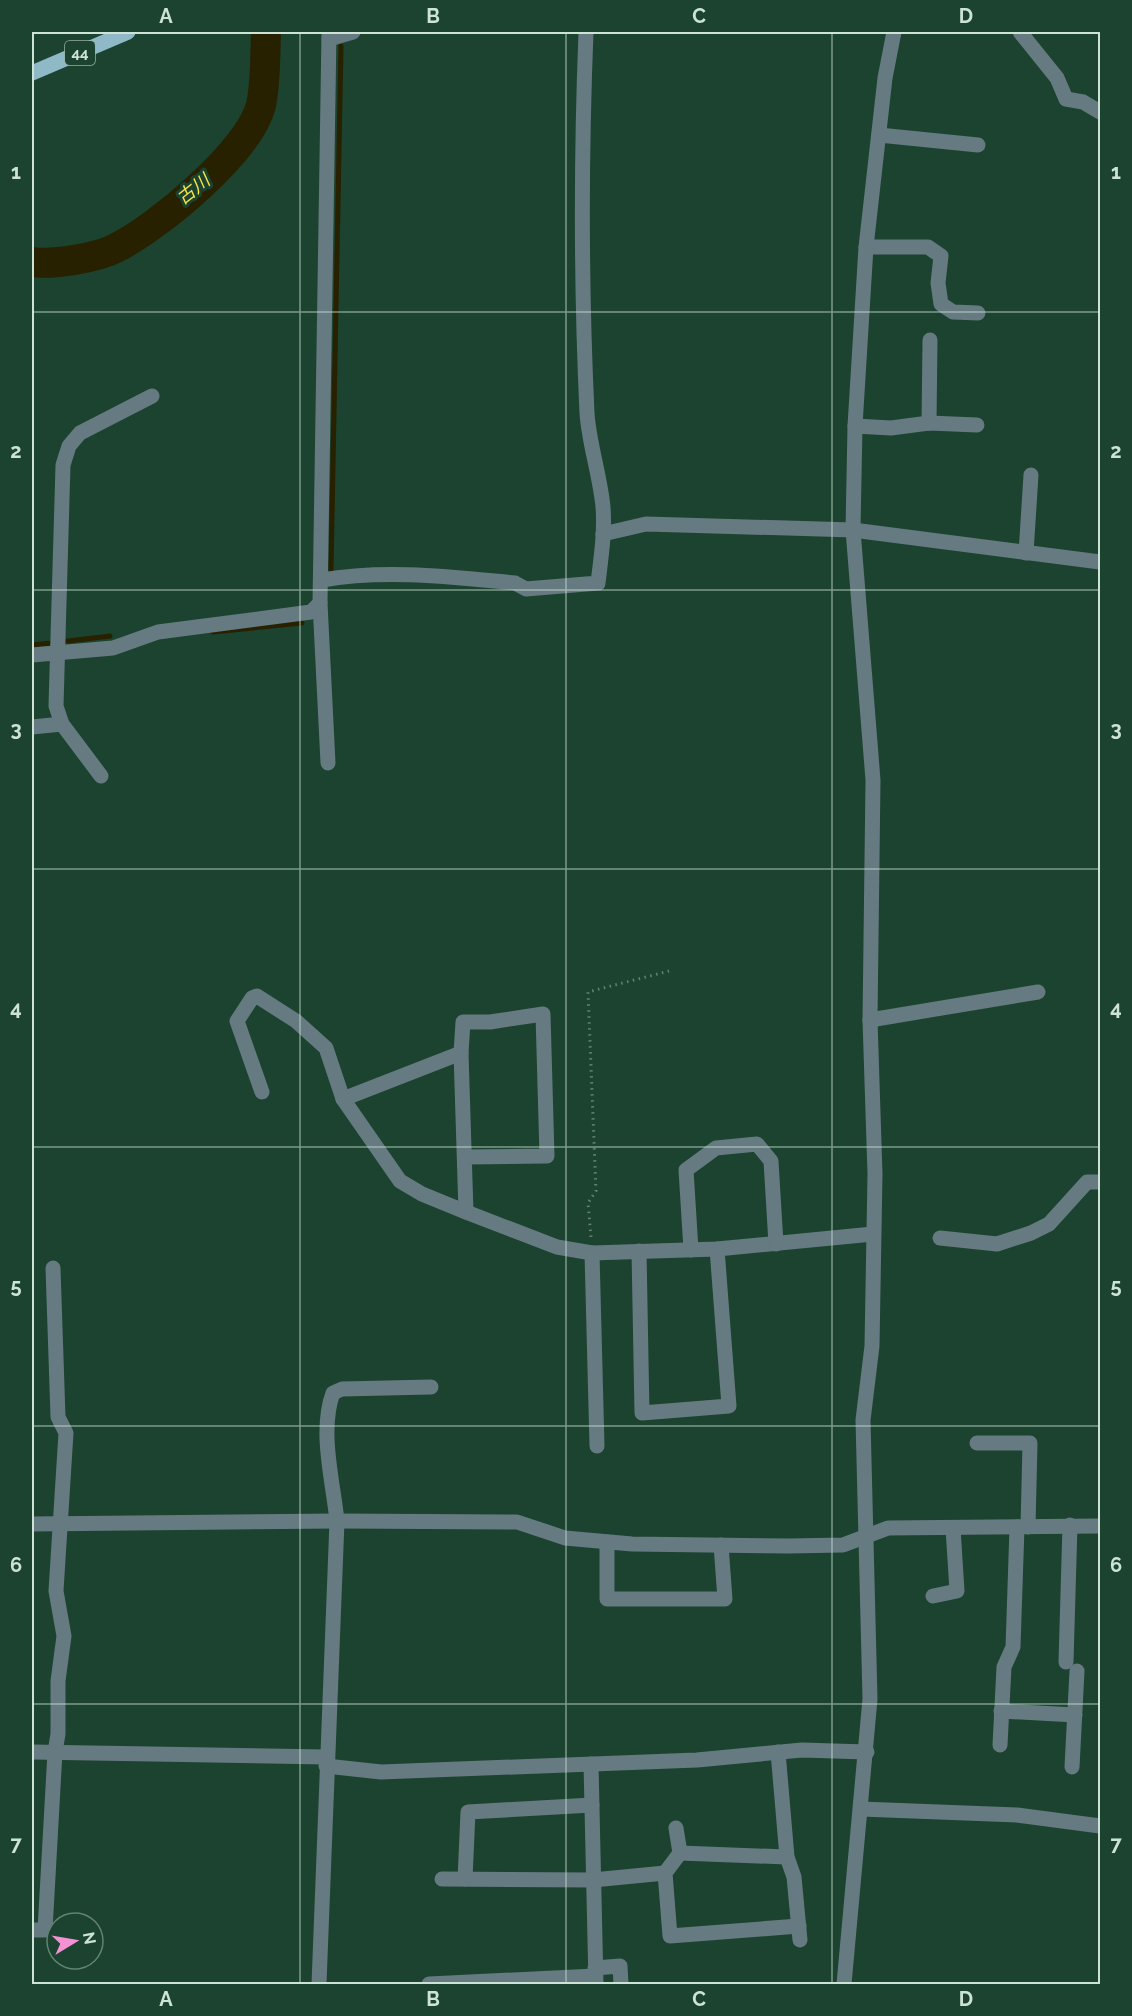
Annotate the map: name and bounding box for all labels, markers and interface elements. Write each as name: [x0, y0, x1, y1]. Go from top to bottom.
text: A: [159, 4, 173, 28]
text: B: [426, 4, 440, 28]
text: C: [692, 4, 706, 28]
text: D: [959, 4, 973, 28]
road number: 44: [65, 41, 95, 65]
text: 1: [11, 160, 21, 184]
text: 1: [1111, 160, 1121, 184]
water label: 古川: [172, 168, 215, 208]
text: 2: [10, 439, 22, 463]
text: 2: [1110, 439, 1122, 463]
text: 3: [10, 717, 22, 741]
text: 3: [1110, 717, 1122, 741]
text: 4: [10, 996, 22, 1020]
text: 4: [1110, 996, 1122, 1020]
text: 5: [10, 1274, 22, 1298]
text: 5: [1110, 1274, 1122, 1298]
text: 6: [10, 1553, 22, 1577]
text: 6: [1110, 1553, 1122, 1577]
text: 7: [10, 1832, 22, 1856]
text: 7: [1110, 1832, 1122, 1856]
north arrow: [45, 1911, 105, 1971]
text: N: [79, 1930, 100, 1946]
text: A: [159, 1987, 173, 2011]
text: B: [426, 1987, 440, 2011]
text: C: [692, 1987, 706, 2011]
text: D: [959, 1987, 973, 2011]

